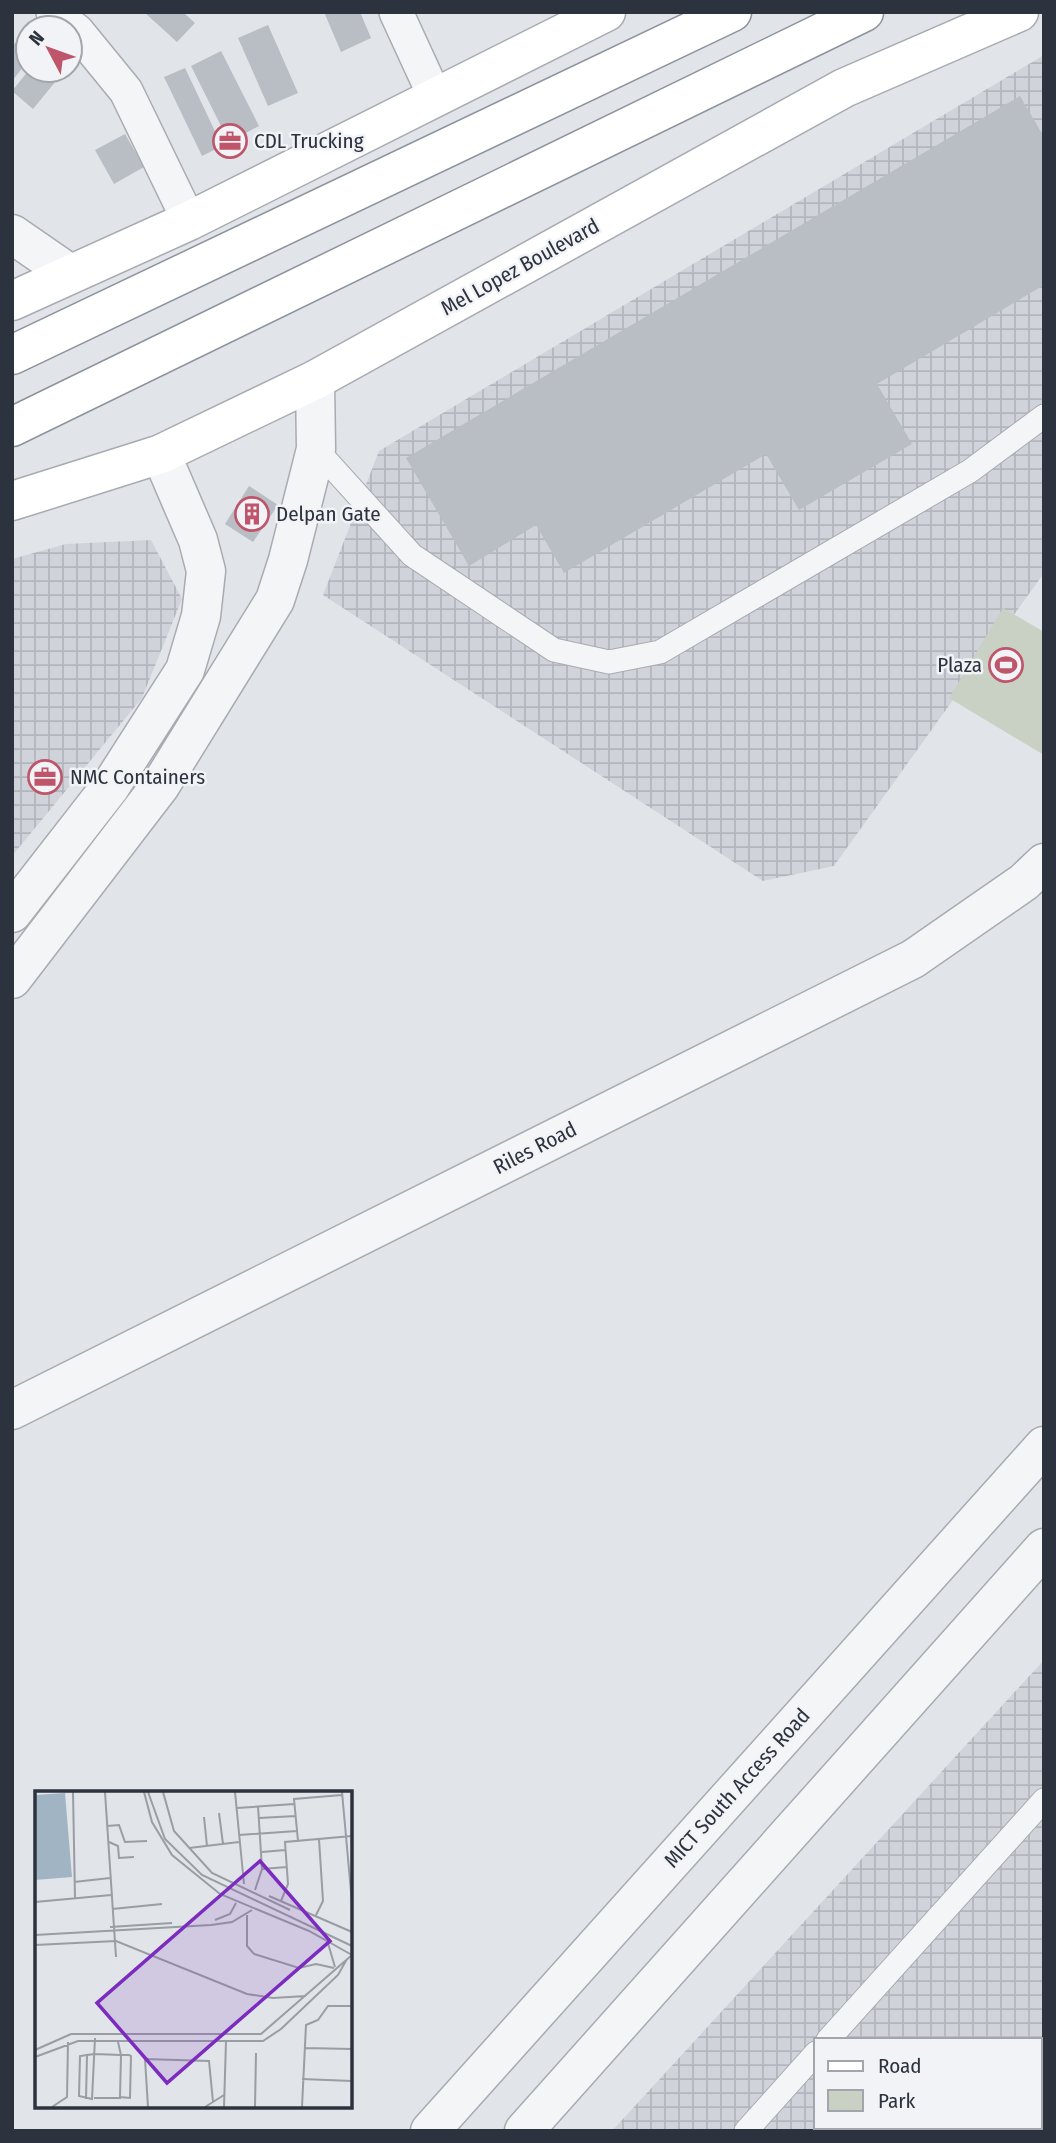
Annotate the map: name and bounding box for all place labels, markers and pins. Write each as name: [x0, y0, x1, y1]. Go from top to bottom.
office icon: CDL Trucking: [211, 122, 249, 160]
place label: CDL Trucking: [254, 128, 364, 154]
building icon: Delpan Gate: [233, 495, 271, 533]
place label: Delpan Gate: [276, 501, 381, 527]
sports icon: Plaza: [987, 646, 1025, 684]
place label: Plaza: [937, 652, 982, 678]
office icon: NMC Containers: [26, 758, 64, 796]
place label: NMC Containers: [70, 764, 205, 790]

